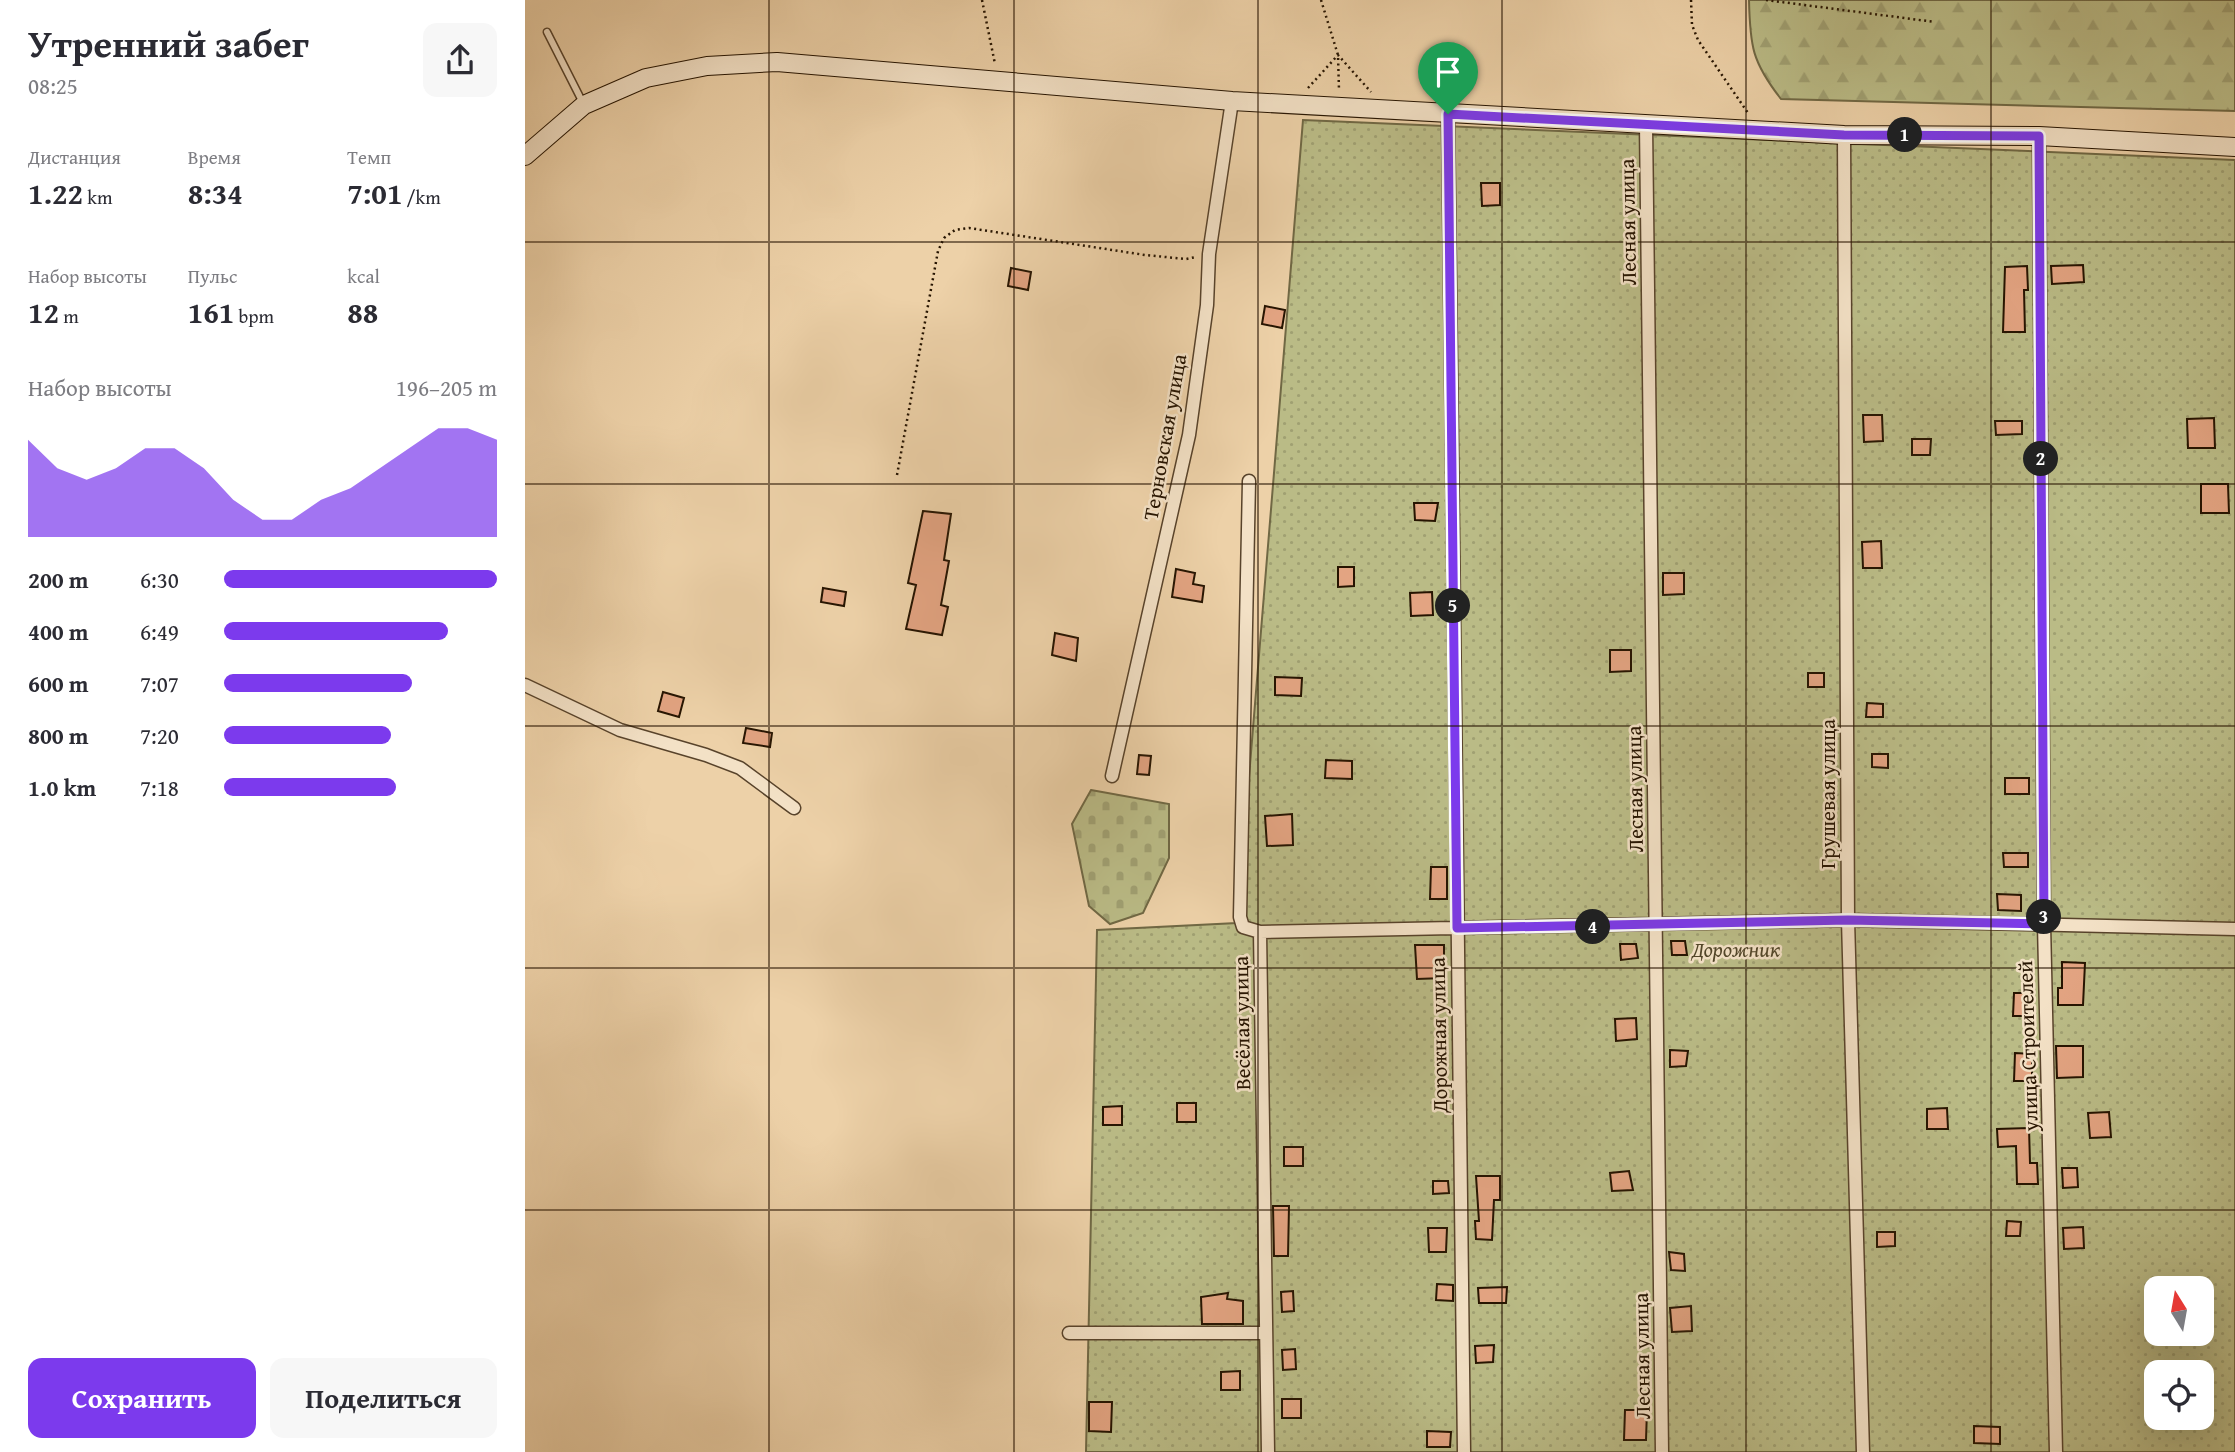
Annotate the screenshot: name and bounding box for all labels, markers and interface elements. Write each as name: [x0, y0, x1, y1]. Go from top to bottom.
text: Утренний забег: [28, 15, 309, 71]
button: share: [423, 23, 497, 97]
pin: [1418, 42, 1478, 114]
icon: arrive: [1429, 53, 1467, 91]
text: 08:25: [28, 69, 78, 102]
pin: 1: [1887, 118, 1923, 152]
text: 1: [1900, 120, 1909, 148]
text: Дистанция: [28, 143, 121, 171]
text: Время: [188, 143, 241, 171]
text: Темп: [347, 143, 391, 171]
street label: Лесная улица: [1611, 158, 1644, 286]
text: 1.22: [28, 171, 83, 215]
text: 8:34: [188, 171, 243, 215]
text: 7:01: [347, 171, 402, 215]
text: km: [83, 183, 112, 211]
text: /km: [402, 183, 441, 211]
text: Набор высоты: [28, 262, 147, 290]
text: Пульс: [188, 262, 237, 290]
text: kcal: [347, 262, 380, 290]
text: 12: [28, 290, 59, 334]
text: 161: [188, 290, 234, 334]
text: 88: [347, 290, 378, 334]
text: m: [59, 302, 79, 330]
text: bpm: [234, 302, 274, 330]
street label: Терновская улица: [1135, 351, 1194, 522]
text: Набор высоты: [28, 371, 172, 404]
text: 196–205 m: [396, 371, 497, 404]
pin: 2: [2023, 442, 2059, 476]
text: 2: [2036, 444, 2045, 472]
text: 200 m: [28, 563, 89, 596]
text: 6:30: [140, 563, 179, 596]
pin: 5: [1436, 588, 1471, 624]
text: 5: [1448, 591, 1457, 619]
text: 400 m: [28, 615, 89, 648]
text: 6:49: [140, 615, 179, 648]
text: 600 m: [28, 667, 89, 700]
text: 7:07: [140, 667, 179, 700]
text: 800 m: [28, 719, 89, 752]
text: 7:20: [140, 719, 179, 752]
street label: Грушевая улица: [1812, 719, 1843, 869]
street label: Лесная улица: [1618, 725, 1651, 853]
text: 1.0 km: [28, 771, 96, 804]
text: 7:18: [140, 771, 179, 804]
pin: 3: [2027, 900, 2061, 934]
text: 3: [2039, 902, 2048, 930]
pin: 4: [1575, 909, 1611, 944]
text: 4: [1588, 912, 1597, 940]
park label: Дорожник: [1691, 934, 1780, 965]
street label: Весёлая улица: [1225, 956, 1258, 1090]
street label: Дорожная улица: [1422, 957, 1455, 1114]
street label: улица Строителей: [2009, 960, 2046, 1133]
north arrow: [2144, 1276, 2214, 1346]
map controls: [2144, 1276, 2214, 1430]
street label: Лесная улица: [1625, 1292, 1658, 1420]
button: Сохранить: [28, 1358, 256, 1438]
button: Поделиться: [270, 1358, 497, 1438]
button: locate: [2144, 1360, 2214, 1430]

